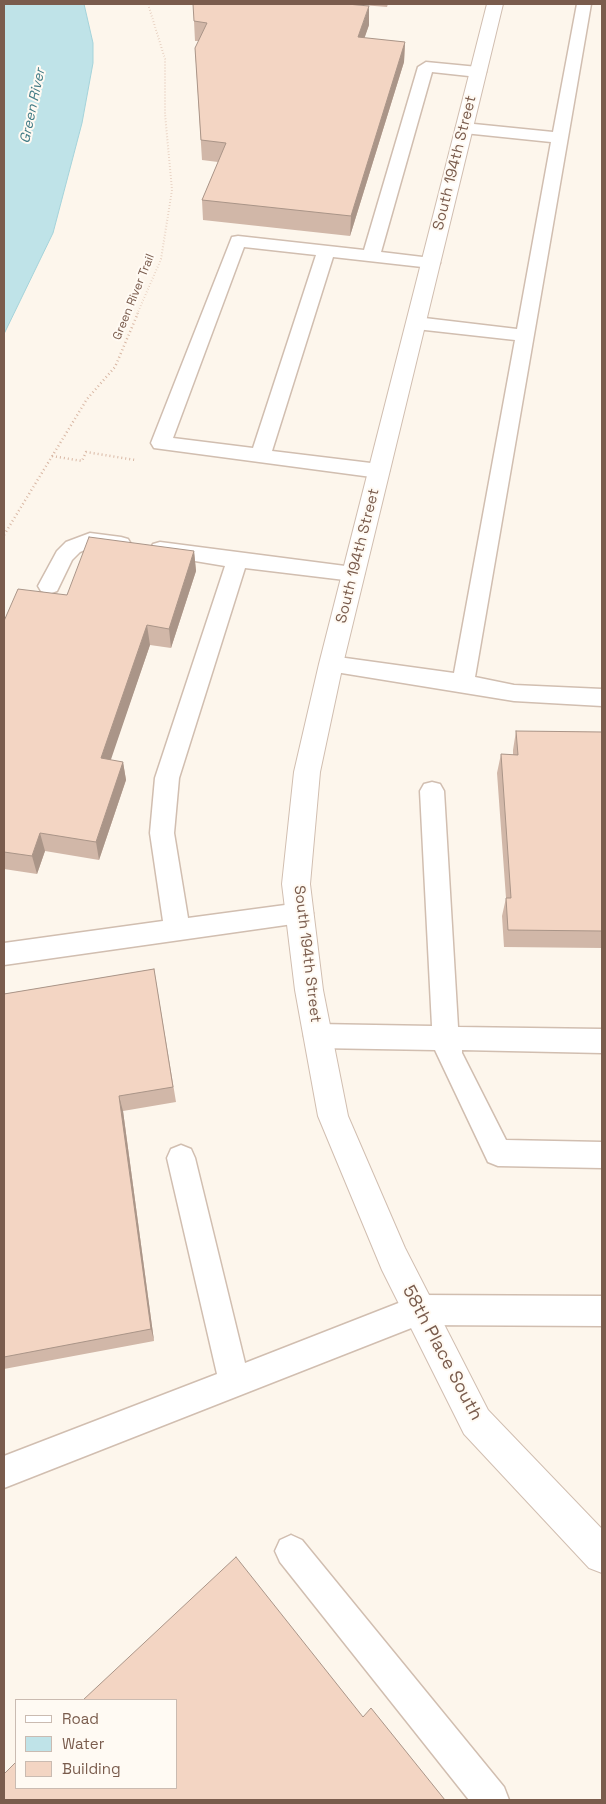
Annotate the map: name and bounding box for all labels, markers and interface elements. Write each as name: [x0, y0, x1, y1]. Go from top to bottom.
water label: Green River: [17, 67, 49, 145]
street label: South 194th Street: [430, 94, 480, 232]
street label: Green River Trail: [110, 252, 158, 342]
street label: South 194th Street: [333, 487, 383, 625]
street label: South 194th Street: [290, 884, 324, 1024]
street label: 58th Place South: [397, 1282, 487, 1424]
legend: [15, 1699, 178, 1789]
text: Road: [62, 1709, 99, 1728]
text: Water: [62, 1734, 104, 1753]
text: Building: [62, 1759, 121, 1778]

